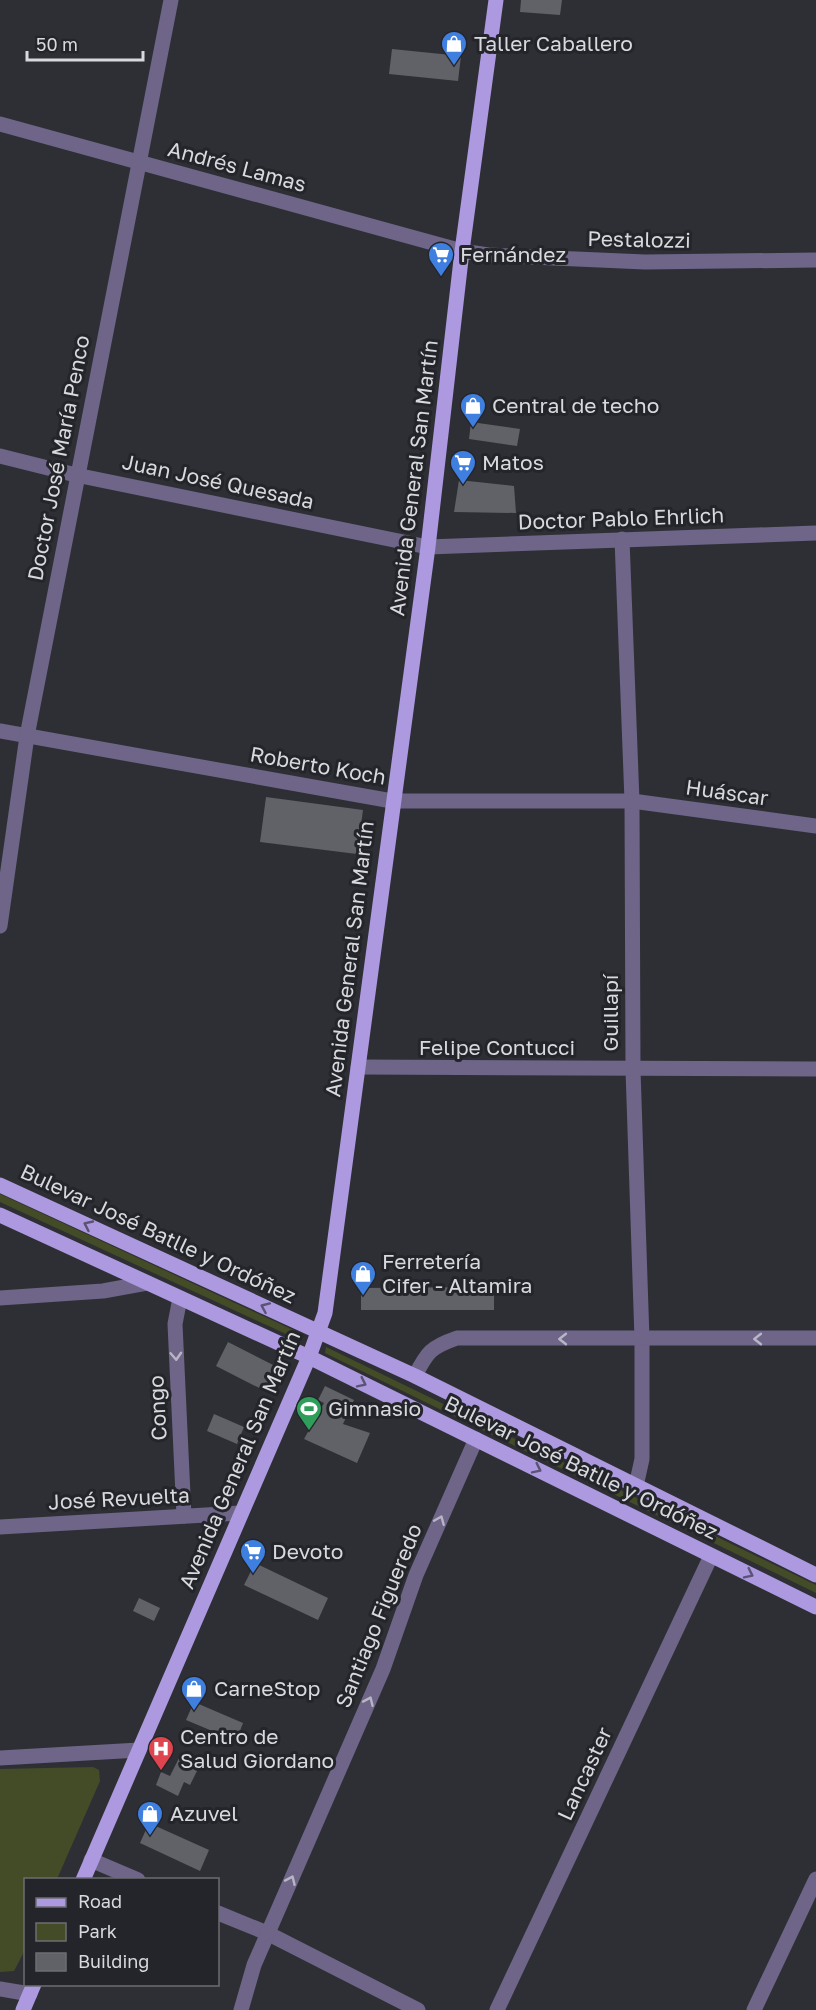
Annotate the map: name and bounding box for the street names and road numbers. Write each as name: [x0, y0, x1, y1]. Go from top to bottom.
street label: Andrés Lamas: [165, 135, 309, 197]
street label: Pestalozzi: [587, 225, 691, 253]
street label: Doctor José María Penco: [21, 333, 95, 583]
street label: Avenida General San Martín: [383, 338, 443, 617]
street label: Juan José Quesada: [120, 448, 316, 514]
street label: Doctor Pablo Ehrlich: [517, 501, 725, 535]
street label: Roberto Koch: [248, 740, 388, 790]
street label: Huáscar: [684, 773, 770, 811]
street label: Avenida General San Martín: [319, 819, 379, 1098]
street label: Guillapí: [597, 973, 623, 1052]
street label: Felipe Contucci: [419, 1034, 575, 1060]
street label: Bulevar José Batlle y Ordóñez: [17, 1158, 300, 1308]
street label: Avenida General San Martín: [173, 1327, 305, 1593]
street label: Congo: [142, 1375, 172, 1441]
street label: Bulevar José Batlle y Ordóñez: [440, 1389, 722, 1545]
street label: José Revuelta: [47, 1481, 190, 1515]
street label: Santiago Figueredo: [329, 1520, 427, 1711]
street label: Lancaster: [551, 1723, 617, 1824]

